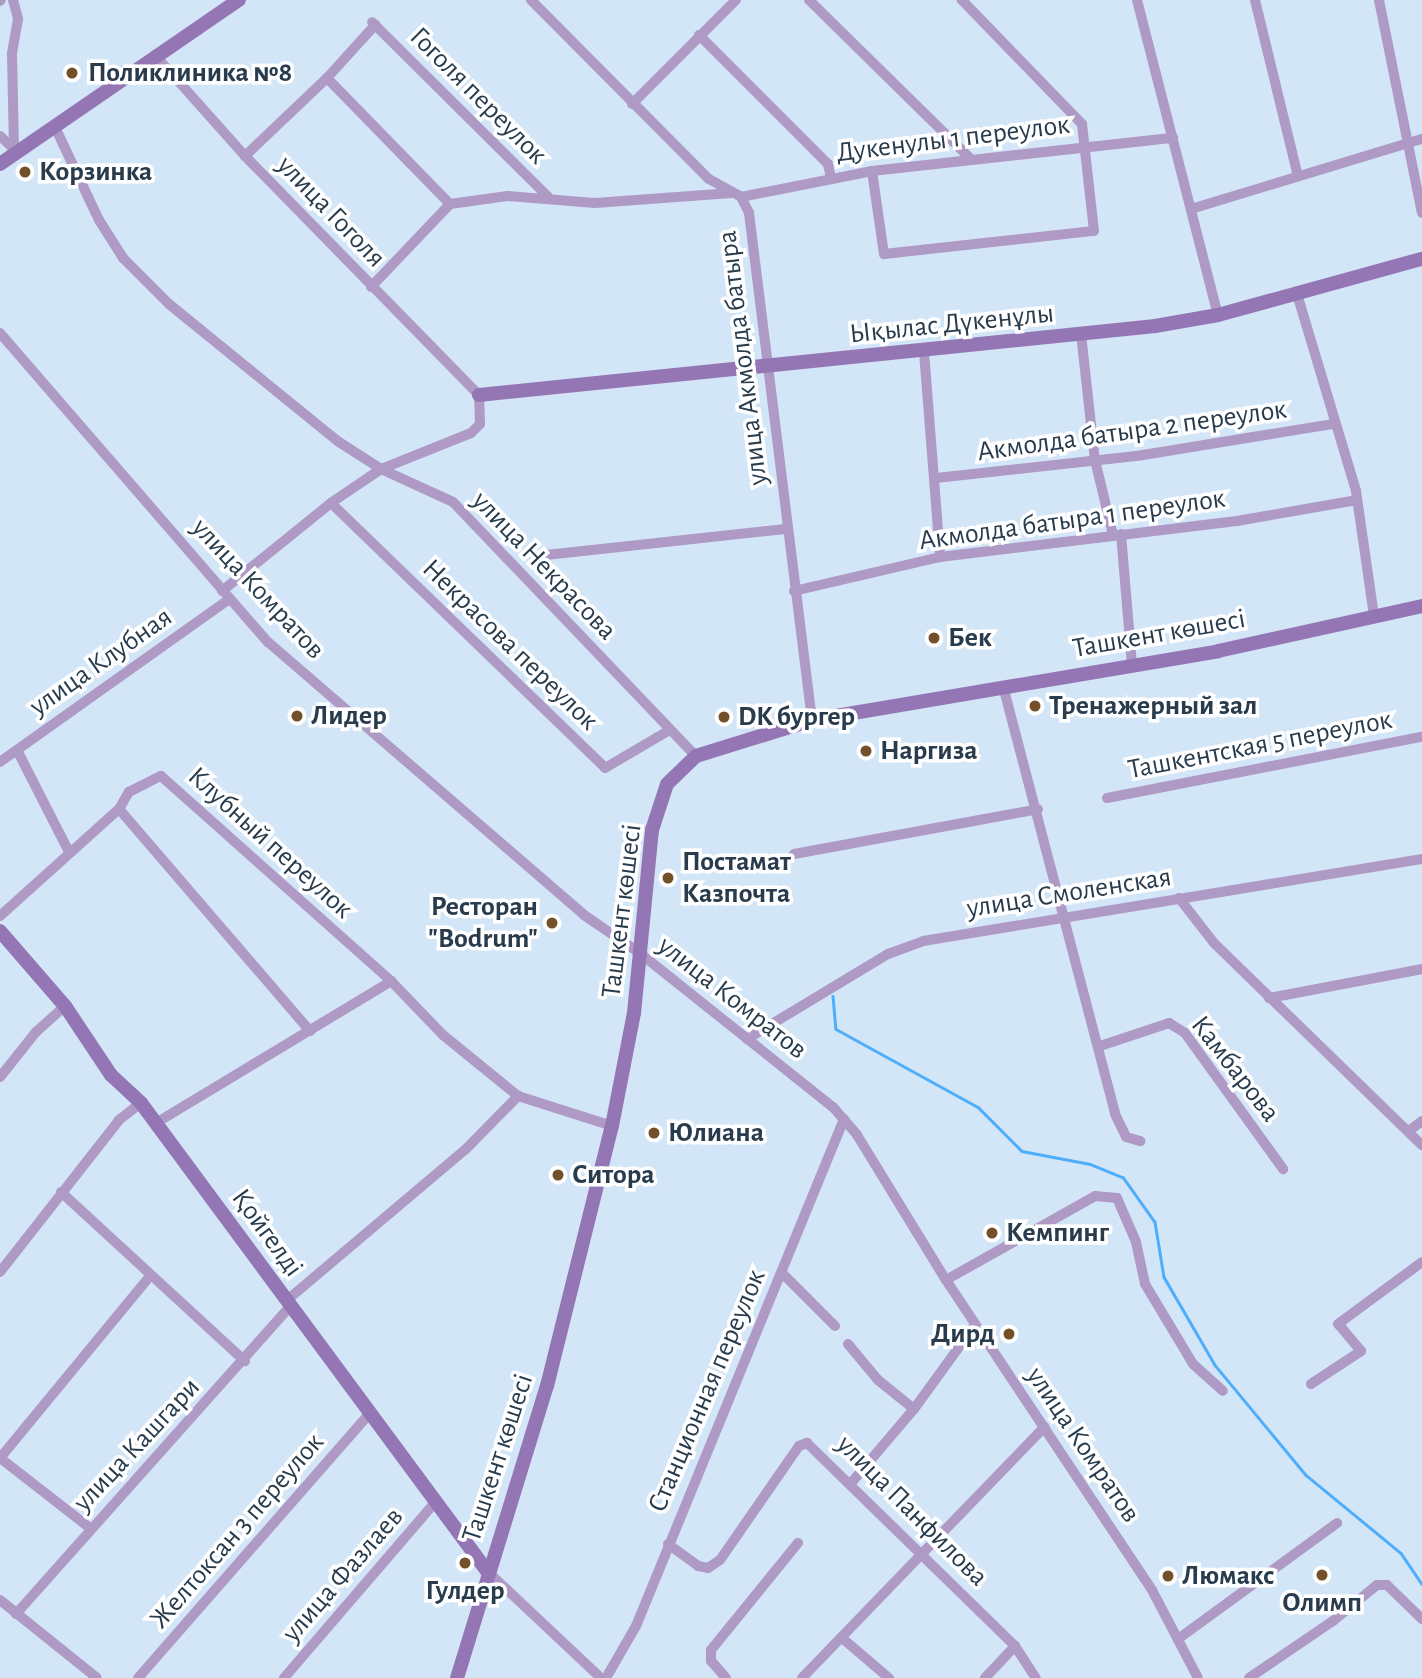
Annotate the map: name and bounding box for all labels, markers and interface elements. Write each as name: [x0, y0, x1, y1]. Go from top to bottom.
street label: Гоголя переулок: [402, 20, 554, 172]
place label: Поликлиника №8: [88, 56, 292, 90]
marker: Поликлиника №8: [62, 63, 82, 83]
street label: Дукенулы 1 переулок: [834, 108, 1072, 170]
street label: улица Гоголя: [270, 149, 392, 275]
place label: Корзинка: [39, 155, 152, 189]
marker: Корзинка: [17, 164, 33, 180]
street label: улица Акмолда батыра: [711, 229, 775, 487]
street label: Ықылас Дүкенұлы: [848, 297, 1056, 351]
street label: Акмолда батыра 2 переулок: [975, 393, 1289, 469]
street label: Акмолда батыра 1 переулок: [917, 482, 1227, 558]
street label: улица Некрасова: [465, 485, 623, 647]
street label: улица Комратов: [184, 512, 332, 666]
street label: Некрасова переулок: [415, 552, 605, 738]
street label: улица Клубная: [23, 601, 179, 723]
street label: Ташкент көшесі: [1070, 602, 1248, 666]
place label: Бек: [948, 621, 992, 655]
marker: Бек: [926, 630, 942, 646]
place label: Тренажерный зал: [1049, 689, 1257, 723]
marker: Тренажерный зал: [1027, 698, 1043, 714]
place label: Лидер: [311, 699, 387, 733]
place label: DK бургер: [738, 700, 855, 734]
street label: Ташкентская 5 переулок: [1125, 703, 1395, 787]
marker: Лидер: [289, 708, 305, 724]
marker: DK бургер: [716, 709, 732, 725]
place label: Наргиза: [880, 734, 978, 768]
marker: Наргиза: [858, 743, 874, 759]
street label: Клубный переулок: [180, 760, 360, 926]
street label: Ташкент көшесі: [595, 822, 649, 1000]
place label: Постамат Казпочта: [682, 845, 791, 911]
street label: улица Смоленская: [964, 860, 1174, 926]
marker: Постамат Казпочта: [660, 870, 676, 886]
place label: Ресторан "Bodrum": [428, 890, 538, 956]
marker: Ресторан "Bodrum": [544, 915, 560, 931]
street label: улица Комратов: [651, 929, 813, 1067]
street label: Камбарова: [1183, 1009, 1287, 1129]
place label: Юлиана: [668, 1116, 764, 1150]
marker: Юлиана: [646, 1125, 662, 1141]
place label: Ситора: [572, 1158, 655, 1192]
marker: Ситора: [550, 1167, 566, 1183]
street label: Қойгелді: [224, 1183, 310, 1283]
place label: Кемпинг: [1006, 1216, 1109, 1250]
marker: Кемпинг: [984, 1225, 1000, 1241]
street label: Станционная переулок: [641, 1265, 773, 1517]
place label: Дирд: [931, 1317, 995, 1351]
marker: Дирд: [1001, 1326, 1017, 1342]
street label: улица Комратов: [1019, 1361, 1147, 1529]
street label: Ташкент көшесі: [455, 1370, 541, 1546]
street label: улица Кашгари: [67, 1371, 207, 1519]
street label: Желтоксан 3 переулок: [143, 1426, 331, 1636]
street label: улица Панфилова: [829, 1428, 995, 1594]
street label: улица Фазлаев: [275, 1501, 411, 1649]
marker: Гулдер: [457, 1555, 473, 1571]
place label: Люмакс: [1182, 1559, 1274, 1593]
marker: Олимп: [1314, 1567, 1330, 1583]
marker: Люмакс: [1160, 1568, 1176, 1584]
place label: Гулдер: [426, 1574, 504, 1608]
place label: Олимп: [1282, 1586, 1362, 1620]

